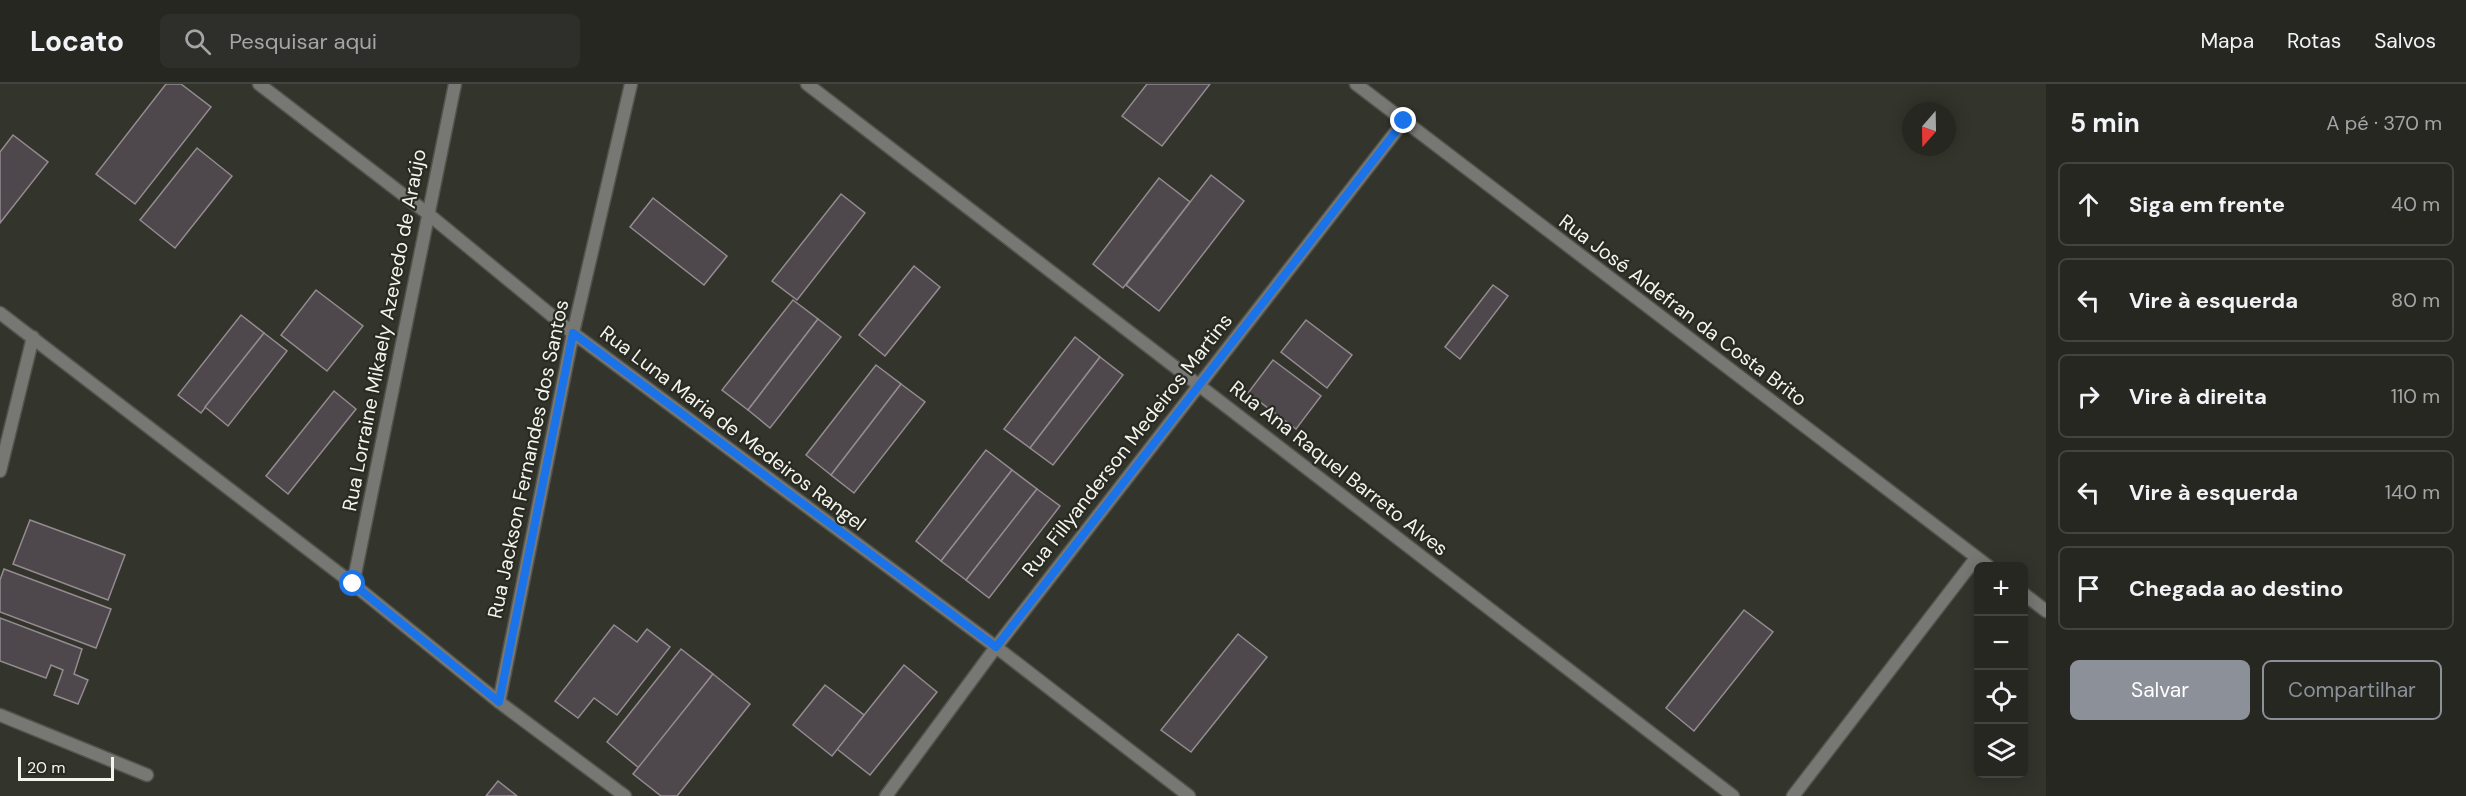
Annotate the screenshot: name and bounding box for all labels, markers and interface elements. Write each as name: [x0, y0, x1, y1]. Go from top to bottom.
search box: [160, 14, 580, 68]
text: Locato: [30, 23, 124, 60]
icon: search: [181, 25, 214, 58]
text: Pesquisar aqui: [229, 27, 377, 56]
text: Mapa: [2200, 27, 2254, 55]
text: Rotas: [2287, 27, 2341, 55]
text: Salvos: [2374, 27, 2436, 55]
north arrow: [1902, 102, 1956, 156]
text: 5 min: [2070, 106, 2140, 140]
route end: [1390, 107, 1416, 133]
text: A pé · 370 m: [2326, 110, 2442, 136]
street label: Rua Lorraine Mikaely Azevedo de Araújo: [336, 147, 432, 513]
icon: ahead: [2072, 188, 2105, 221]
text: Siga em frente: [2129, 190, 2285, 219]
text: 40 m: [2391, 191, 2440, 217]
street label: Rua José Aldefran da Costa Brito: [1554, 208, 1812, 412]
icon: left: [2072, 284, 2105, 317]
text: Vire à esquerda: [2129, 286, 2298, 315]
text: 80 m: [2391, 287, 2440, 313]
street label: Rua Jackson Fernandes dos Santos: [481, 297, 575, 621]
street label: Rua Fillyanderson Medeiros Martins: [1016, 308, 1238, 582]
street label: Rua Luna Maria de Medeiros Rangel: [595, 319, 871, 537]
street label: Rua Ana Raquel Barreto Alves: [1224, 375, 1454, 561]
icon: right: [2072, 380, 2105, 413]
text: Vire à direita: [2129, 382, 2267, 411]
text: 110 m: [2391, 383, 2440, 409]
icon: left: [2072, 476, 2105, 509]
text: Vire à esquerda: [2129, 478, 2298, 507]
text: 140 m: [2385, 479, 2440, 505]
map controls: [1974, 562, 2028, 778]
button: +: [1974, 562, 2028, 616]
route start: [339, 570, 365, 596]
icon: arrive: [2072, 572, 2105, 605]
text: Chegada ao destino: [2129, 574, 2343, 603]
button: −: [1974, 616, 2028, 670]
button: Salvar: [2070, 660, 2250, 720]
button: Compartilhar: [2262, 660, 2442, 720]
button: locate: [1974, 670, 2028, 724]
button: layers: [1974, 724, 2028, 778]
scale bar: [18, 754, 114, 782]
text: 20 m: [27, 757, 66, 778]

